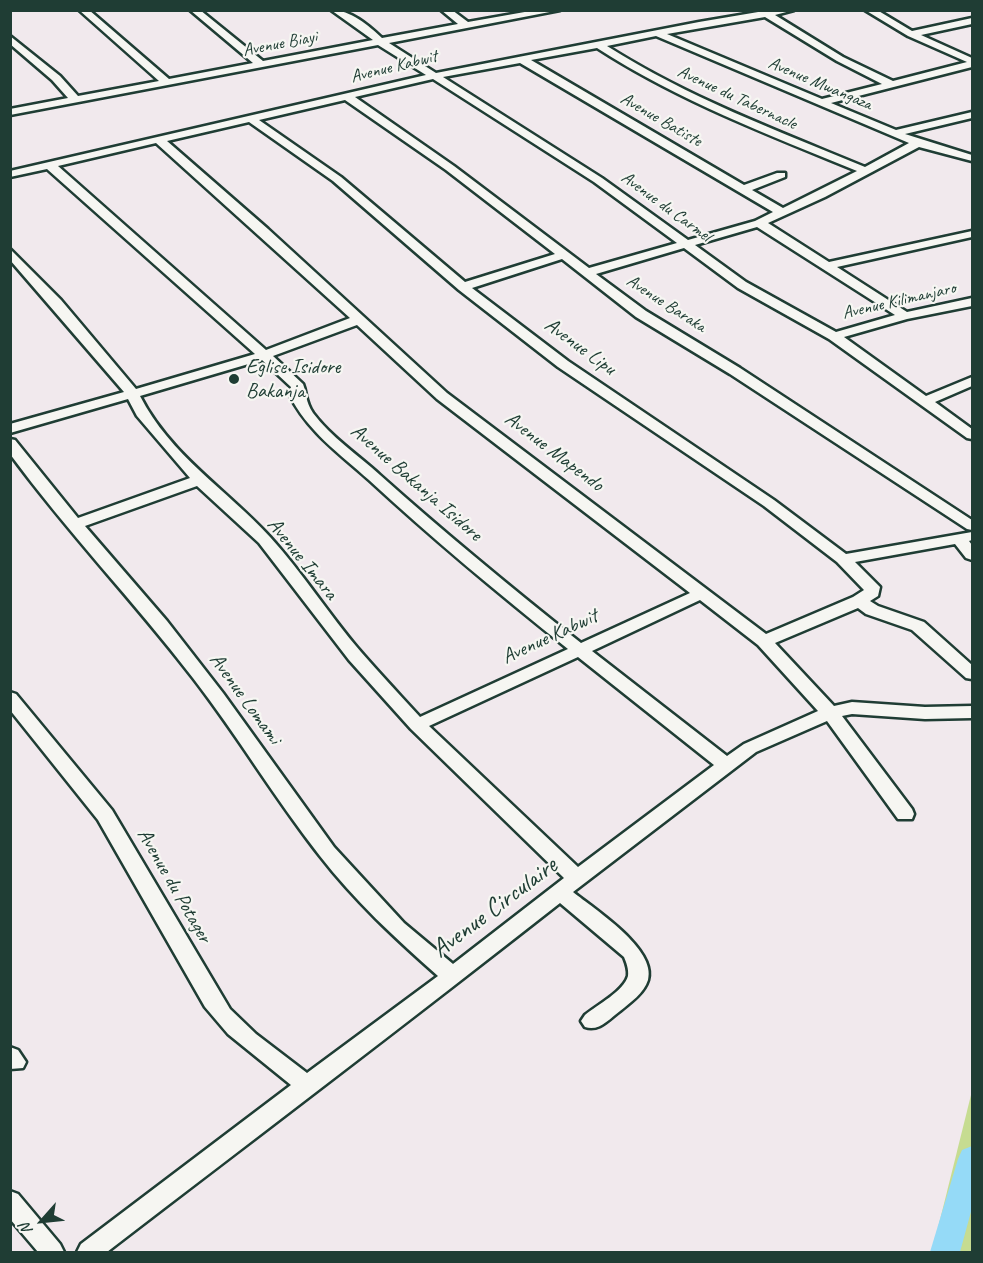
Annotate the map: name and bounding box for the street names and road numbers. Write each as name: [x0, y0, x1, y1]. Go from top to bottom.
street label: Avenue Biayi: [241, 26, 319, 62]
street label: Avenue Kabwit: [349, 46, 439, 88]
street label: Avenue Mwangaza: [765, 52, 875, 116]
street label: Avenue du Tabernacle: [674, 61, 800, 135]
street label: Avenue Batiste: [617, 88, 705, 152]
street label: Avenue du Carmel: [617, 167, 715, 247]
street label: Avenue Baraka: [622, 270, 710, 338]
street label: Avenue Kilimanjaro: [840, 277, 958, 325]
street label: Avenue Lipu: [539, 313, 621, 381]
street label: Avenue Mapendo: [499, 407, 609, 497]
street label: Avenue Bakanja Isidore: [345, 419, 487, 547]
street label: Avenue Imara: [261, 513, 343, 605]
street label: Avenue Kabwit: [498, 604, 602, 670]
street label: Avenue Lomami: [203, 648, 287, 750]
street label: Avenue du Potager: [131, 824, 217, 948]
street label: Avenue Circulaire: [426, 851, 564, 965]

